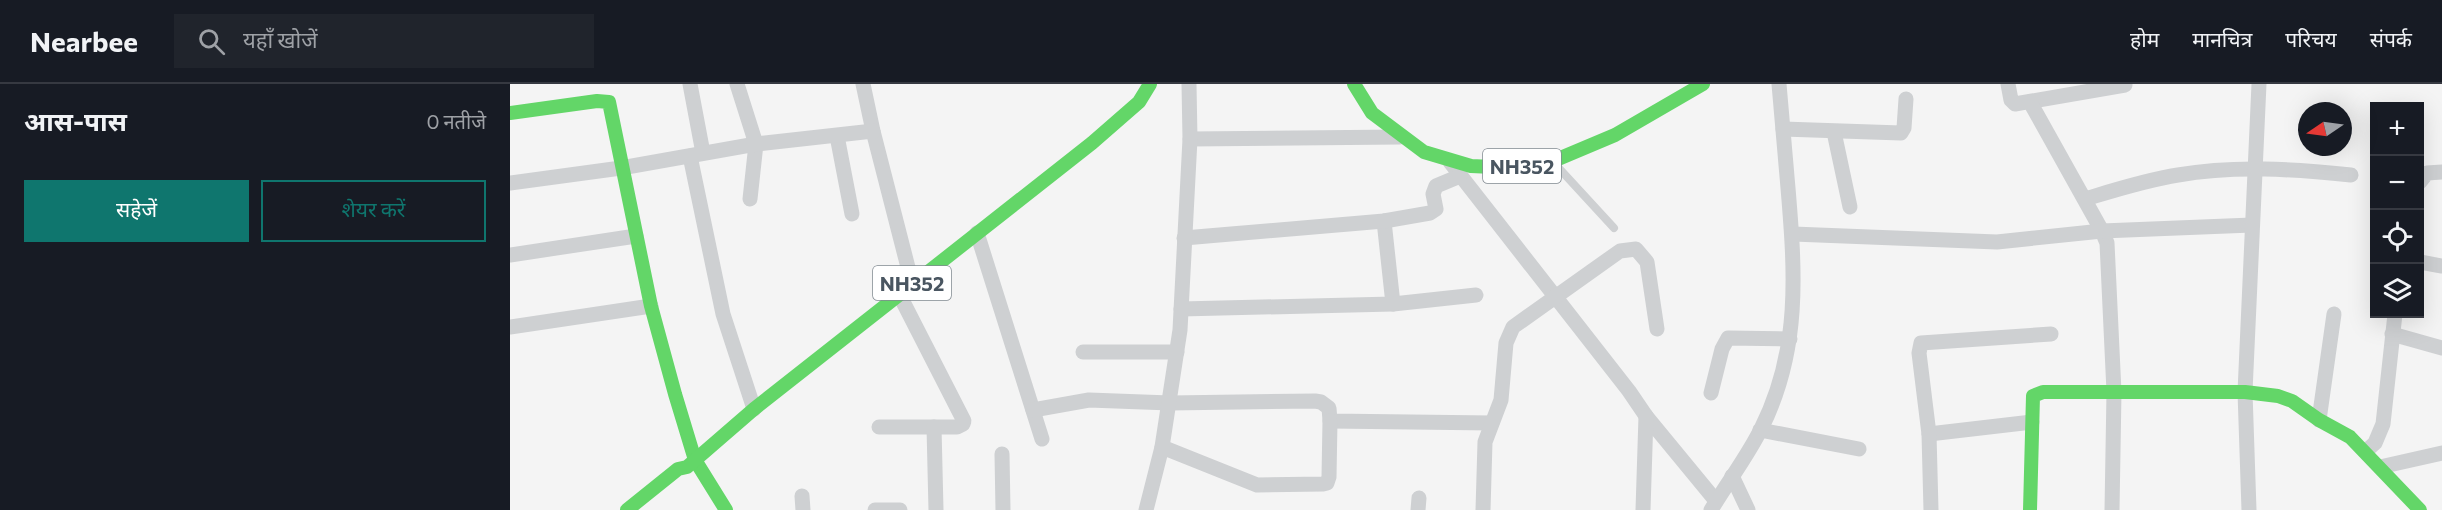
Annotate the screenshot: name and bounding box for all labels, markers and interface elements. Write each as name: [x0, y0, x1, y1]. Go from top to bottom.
search box: [174, 14, 594, 68]
text: Nearbee: [30, 24, 138, 58]
icon: search: [195, 25, 228, 58]
text: यहाँ खोजें: [243, 26, 317, 53]
text: होम: [2130, 26, 2159, 51]
text: मानचित्र: [2192, 26, 2252, 51]
text: परिचय: [2285, 26, 2337, 51]
text: संपर्क: [2370, 26, 2412, 51]
north arrow: [2298, 102, 2352, 156]
map controls: [2370, 102, 2424, 318]
button: +: [2370, 102, 2424, 156]
text: आस-पास: [24, 105, 127, 136]
text: 0 नतीजे: [427, 109, 486, 133]
road number: NH352: [1483, 149, 1561, 183]
button: −: [2370, 156, 2424, 210]
button: सहेजें: [24, 180, 249, 242]
button: शेयर करें: [261, 180, 486, 242]
button: locate: [2370, 210, 2424, 264]
button: layers: [2370, 264, 2424, 318]
road number: NH352: [873, 266, 951, 300]

